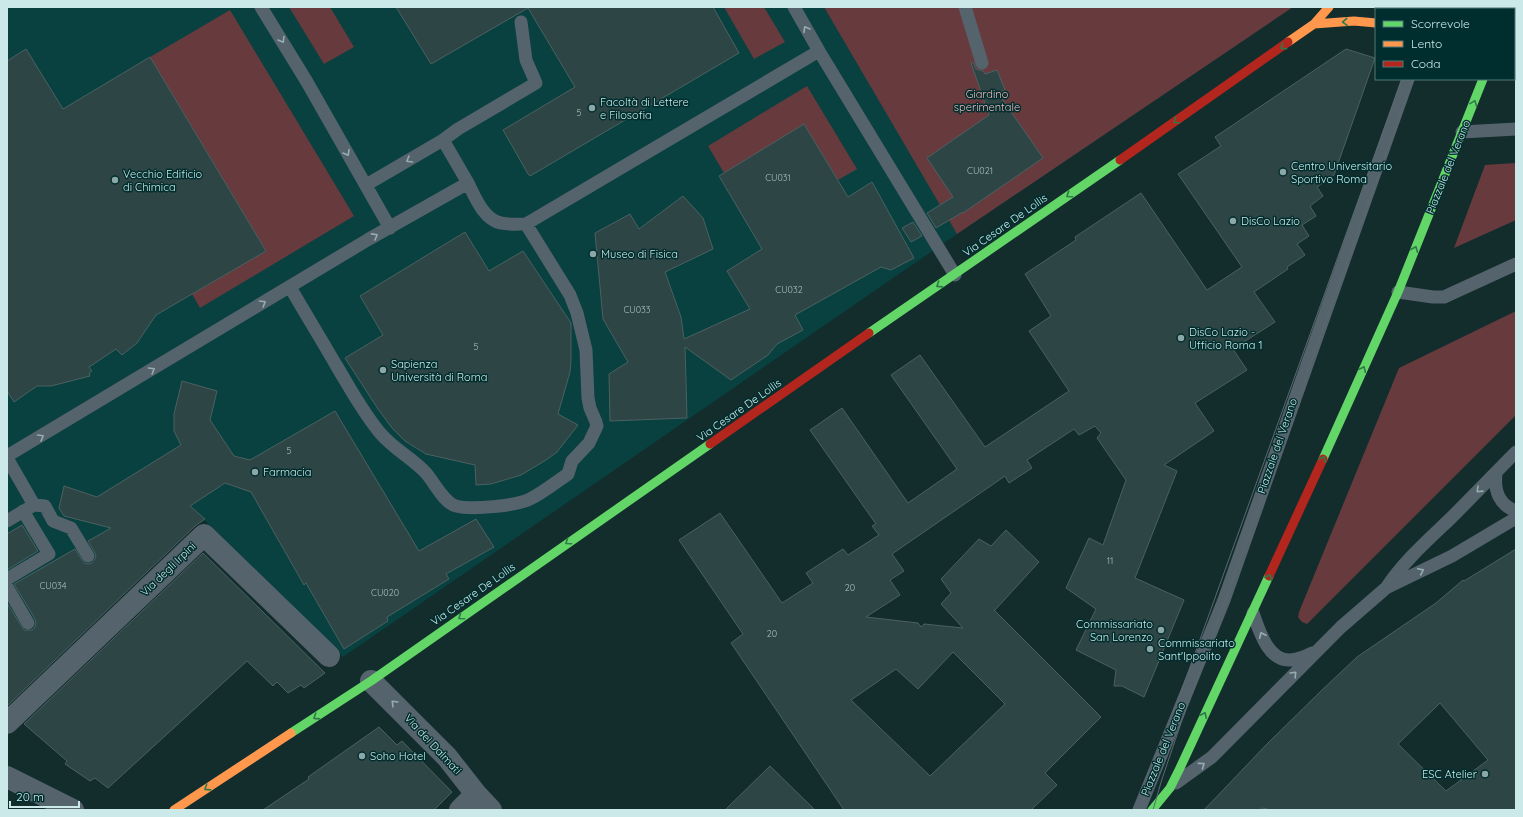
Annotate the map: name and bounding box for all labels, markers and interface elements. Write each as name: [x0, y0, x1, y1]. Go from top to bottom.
legend: [1375, 8, 1515, 80]
text: Scorrevole: [1411, 16, 1470, 31]
one-way arrow: [1342, 17, 1348, 26]
one-way arrow: [804, 26, 811, 33]
one-way arrow: [277, 36, 284, 43]
text: Lento: [1411, 36, 1442, 51]
one-way arrow: [1280, 42, 1287, 49]
text: Coda: [1411, 56, 1441, 71]
park label: Giardino sperimentale: [954, 87, 1020, 114]
place label: Facoltà di Lettere e Filosofia: [600, 95, 689, 122]
one-way arrow: [1469, 99, 1477, 107]
marker: Facoltà di Lettere e Filosofia: [587, 103, 597, 113]
house number: 5: [577, 107, 582, 118]
one-way arrow: [1173, 116, 1180, 124]
street label: Piazzale del Verano: [1423, 118, 1473, 216]
one-way arrow: [343, 148, 350, 156]
one-way arrow: [406, 155, 413, 162]
place label: Centro Universitario Sportivo Roma: [1291, 159, 1392, 186]
house number: CU021: [967, 165, 993, 176]
place label: Vecchio Edificio di Chimica: [123, 167, 202, 194]
marker: Centro Universitario Sportivo Roma: [1278, 167, 1288, 177]
house number: CU031: [765, 172, 791, 183]
marker: Vecchio Edificio di Chimica: [110, 175, 120, 185]
one-way arrow: [1067, 190, 1074, 197]
street label: Via Cesare De Lollis: [960, 191, 1050, 259]
place label: DisCo Lazio: [1241, 214, 1300, 228]
marker: DisCo Lazio: [1228, 216, 1238, 226]
one-way arrow: [371, 234, 378, 241]
one-way arrow: [1410, 246, 1418, 253]
place label: Museo di Fisica: [601, 247, 678, 261]
marker: Museo di Fisica: [588, 249, 598, 259]
one-way arrow: [936, 280, 943, 288]
house number: CU032: [775, 284, 803, 295]
one-way arrow: [259, 300, 266, 307]
house number: CU033: [623, 304, 651, 315]
place label: DisCo Lazio - Ufficio Roma 1: [1189, 325, 1263, 352]
marker: DisCo Lazio - Ufficio Roma 1: [1176, 333, 1186, 343]
house number: 5: [474, 341, 479, 352]
place label: Sapienza Università di Roma: [391, 357, 487, 384]
marker: Sapienza Università di Roma: [378, 365, 388, 375]
one-way arrow: [1359, 365, 1367, 372]
one-way arrow: [148, 367, 155, 374]
street label: Via Cesare De Lollis: [694, 376, 784, 444]
street label: Piazzale del Verano: [1254, 396, 1300, 496]
one-way arrow: [37, 434, 44, 441]
house number: 5: [287, 445, 292, 456]
one-way arrow: [1318, 455, 1326, 463]
place label: Farmacia: [263, 465, 311, 479]
marker: Farmacia: [250, 467, 260, 477]
one-way arrow: [1476, 485, 1484, 493]
one-way arrow: [565, 537, 572, 545]
street label: Via degli Irpini: [137, 539, 199, 599]
house number: 11: [1107, 555, 1113, 566]
street label: Via Cesare De Lollis: [428, 560, 518, 628]
one-way arrow: [1416, 568, 1424, 576]
one-way arrow: [1264, 574, 1272, 581]
house number: CU034: [39, 580, 67, 591]
house number: 20: [845, 582, 855, 593]
house number: CU020: [371, 587, 399, 598]
one-way arrow: [459, 612, 466, 619]
place label: Commissariato San Lorenzo: [1076, 617, 1153, 644]
marker: Commissariato San Lorenzo: [1156, 625, 1166, 635]
house number: 20: [767, 628, 777, 639]
one-way arrow: [1259, 632, 1267, 640]
place label: Commissariato Sant'Ippolito: [1158, 636, 1235, 663]
marker: Commissariato Sant'Ippolito: [1145, 644, 1155, 654]
one-way arrow: [1290, 671, 1297, 679]
one-way arrow: [391, 700, 399, 708]
street label: Piazzale del Verano: [1138, 700, 1188, 798]
street label: Via dei Dalmati: [401, 711, 465, 777]
one-way arrow: [1199, 711, 1207, 719]
one-way arrow: [313, 712, 320, 720]
place label: Soho Hotel: [370, 749, 426, 763]
marker: Soho Hotel: [357, 751, 367, 761]
one-way arrow: [1197, 763, 1204, 770]
place label: ESC Atelier: [1422, 767, 1478, 781]
marker: ESC Atelier: [1480, 769, 1490, 779]
scale bar: [10, 783, 79, 809]
one-way arrow: [204, 783, 211, 791]
text: 20 m: [16, 789, 44, 804]

